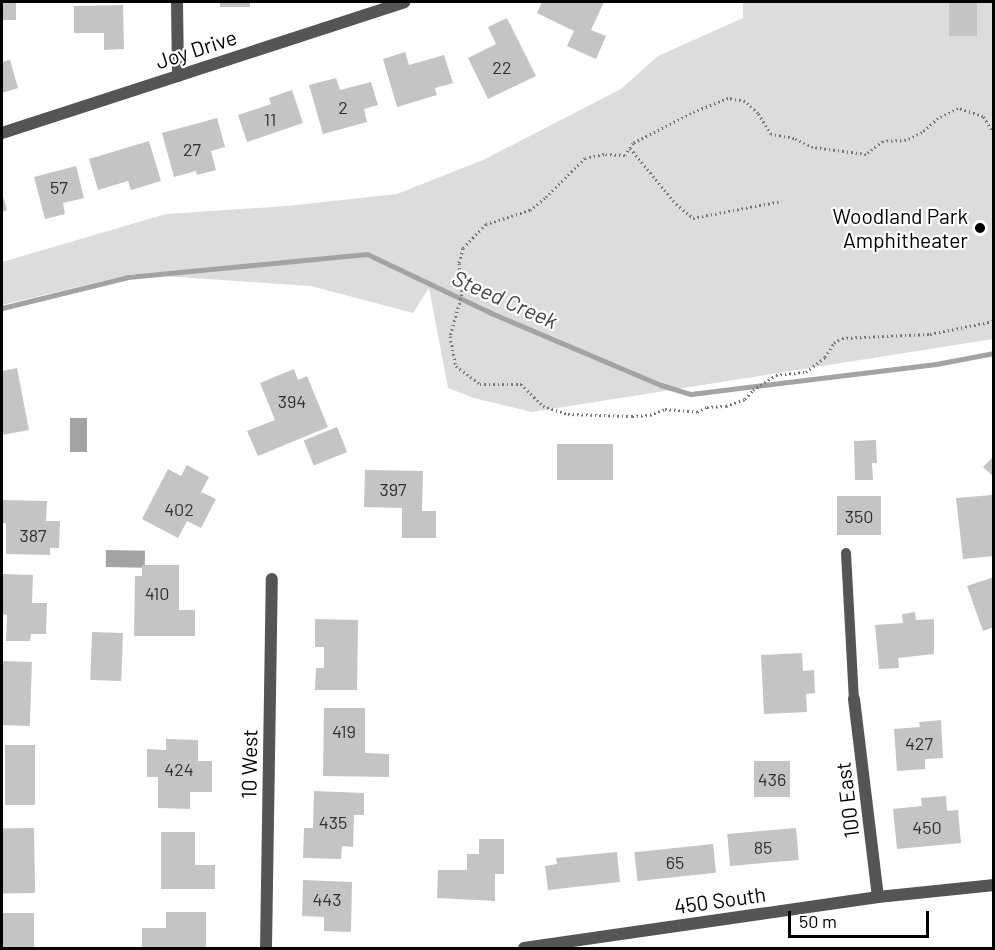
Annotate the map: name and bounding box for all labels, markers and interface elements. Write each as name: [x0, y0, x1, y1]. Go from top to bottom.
street label: Joy Drive: [152, 24, 240, 74]
house number: 22: [492, 56, 512, 78]
house number: 2: [338, 96, 348, 118]
house number: 11: [264, 108, 276, 130]
house number: 27: [183, 138, 201, 160]
house number: 57: [50, 176, 68, 198]
place label: Woodland Park Amphitheater: [833, 203, 968, 253]
marker: Woodland Park Amphitheater: [973, 221, 987, 235]
water label: Steed Creek: [448, 264, 562, 334]
house number: 394: [278, 390, 306, 412]
house number: 397: [379, 478, 407, 500]
house number: 402: [164, 498, 194, 520]
house number: 350: [845, 505, 873, 527]
house number: 387: [19, 524, 47, 546]
house number: 410: [145, 582, 169, 604]
house number: 419: [332, 720, 356, 742]
street label: 10 West: [236, 729, 262, 799]
house number: 427: [905, 732, 933, 754]
house number: 424: [164, 758, 194, 780]
street label: 100 East: [830, 761, 864, 839]
house number: 436: [758, 768, 786, 790]
house number: 435: [319, 811, 347, 833]
house number: 450: [912, 816, 942, 838]
house number: 85: [754, 836, 772, 858]
house number: 65: [666, 851, 684, 873]
street label: 450 South: [673, 881, 767, 919]
house number: 443: [312, 888, 342, 910]
scale bar: [791, 899, 932, 937]
text: 50 m: [799, 910, 837, 932]

